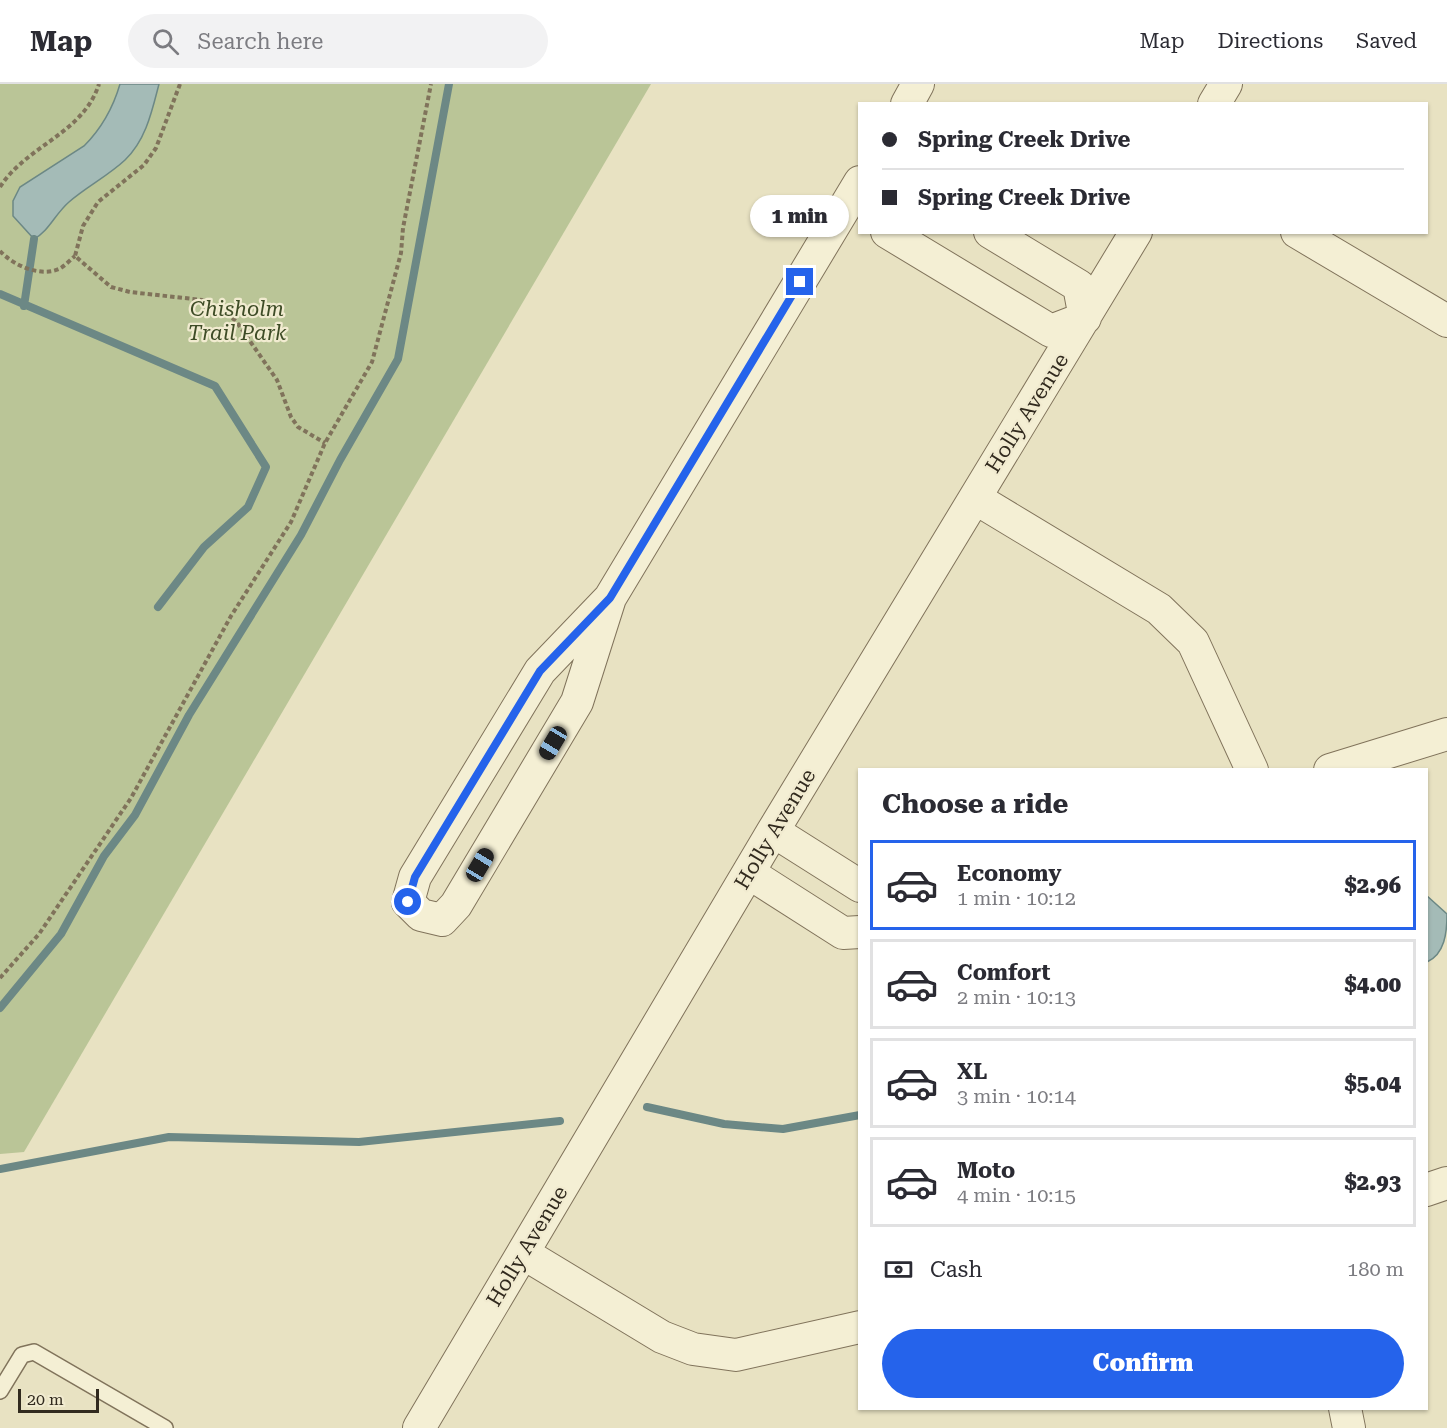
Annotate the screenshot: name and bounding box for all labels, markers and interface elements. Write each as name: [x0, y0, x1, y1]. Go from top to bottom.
search box: [128, 14, 548, 68]
text: Map: [30, 25, 92, 58]
icon: search: [149, 25, 182, 58]
text: Search here: [197, 29, 323, 54]
text: Map: [1140, 29, 1184, 53]
text: Directions: [1217, 29, 1323, 53]
text: Saved: [1356, 29, 1417, 53]
text: Spring Creek Drive: [918, 127, 1131, 152]
text: Spring Creek Drive: [918, 185, 1131, 210]
callout: 1 min: [750, 195, 850, 237]
text: 1 min: [771, 204, 828, 228]
route end: [786, 268, 813, 295]
park label: Chisholm Trail Park: [188, 297, 287, 345]
street label: Holly Avenue: [981, 349, 1073, 477]
car: [536, 723, 570, 763]
street label: Holly Avenue: [730, 764, 820, 894]
text: Choose a ride: [882, 788, 1068, 820]
car: [463, 845, 497, 885]
icon: car: [885, 858, 939, 912]
text: Economy: [957, 861, 1061, 886]
text: $2.96: [1344, 873, 1401, 898]
text: 1 min · 10:12: [957, 886, 1076, 910]
route start: [394, 888, 421, 915]
icon: car: [885, 957, 939, 1011]
text: Comfort: [957, 960, 1050, 985]
text: $4.00: [1344, 972, 1401, 997]
text: 2 min · 10:13: [957, 985, 1076, 1009]
icon: car: [885, 1056, 939, 1110]
text: XL: [957, 1059, 987, 1084]
text: $5.04: [1344, 1071, 1401, 1096]
text: 3 min · 10:14: [957, 1084, 1076, 1108]
icon: car: [885, 1155, 939, 1209]
text: Moto: [957, 1158, 1015, 1183]
text: $2.93: [1344, 1170, 1401, 1195]
street label: Holly Avenue: [482, 1181, 572, 1311]
text: 4 min · 10:15: [957, 1183, 1076, 1207]
icon: cash: [882, 1253, 915, 1286]
text: Cash: [930, 1257, 982, 1282]
text: 180 m: [1347, 1257, 1404, 1281]
button: Confirm: [882, 1329, 1404, 1398]
scale bar: [18, 1386, 99, 1414]
text: 20 m: [27, 1390, 64, 1409]

